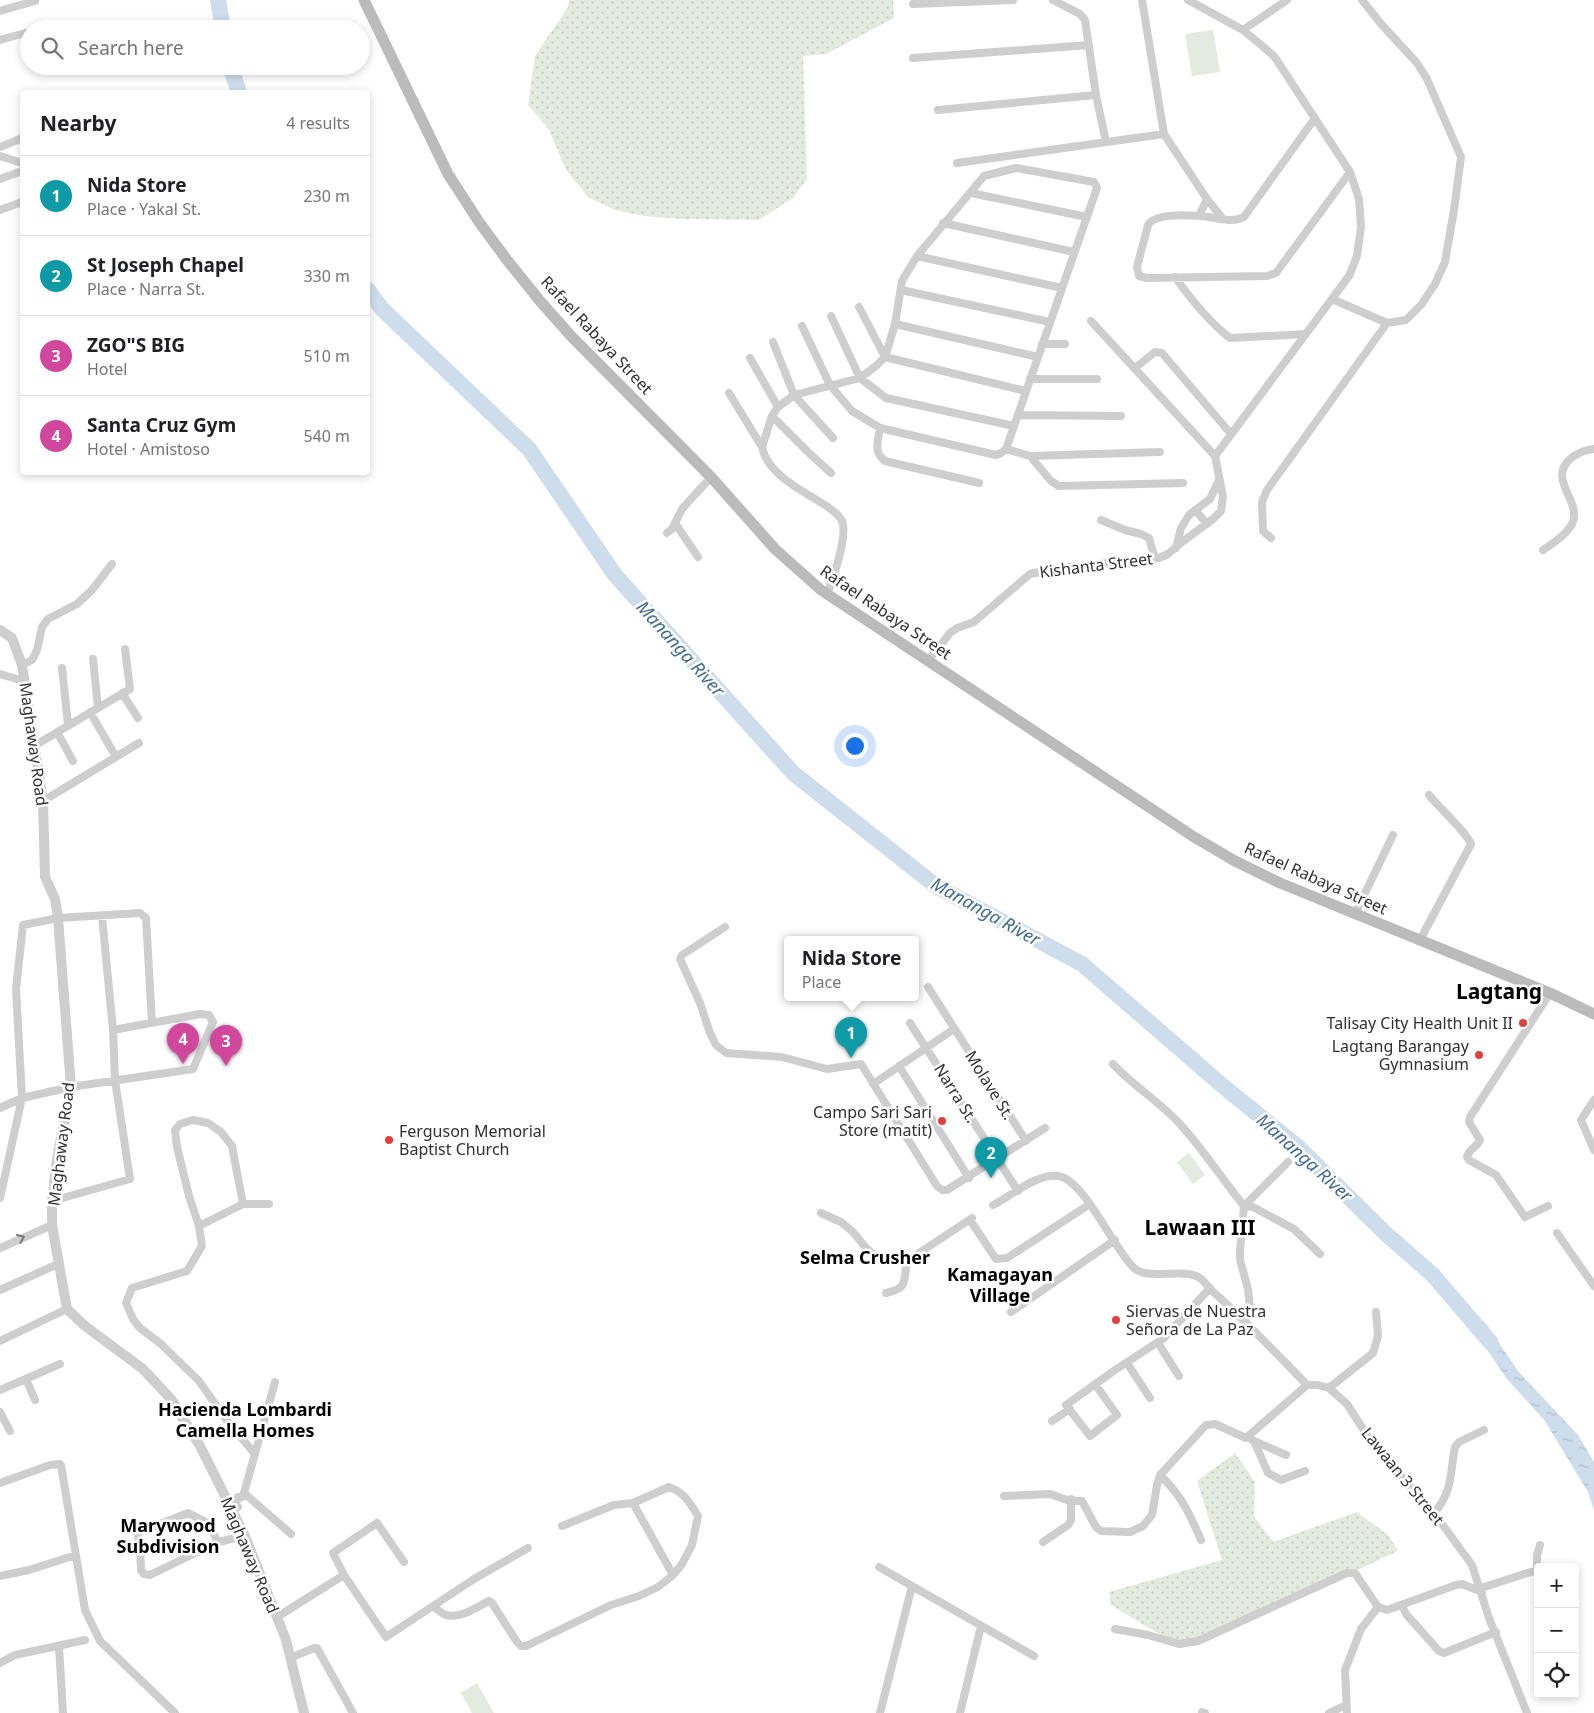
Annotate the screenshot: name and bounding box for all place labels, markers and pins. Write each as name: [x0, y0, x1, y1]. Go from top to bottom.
place label: Talisay City Health Unit II: [1327, 1012, 1513, 1034]
pin: 1: [835, 1017, 867, 1058]
marker: Talisay City Health Unit II: [1517, 1017, 1529, 1029]
pin: 4: [167, 1023, 199, 1064]
pin: 3: [210, 1025, 242, 1066]
place label: Lagtang Barangay Gymnasium: [1332, 1035, 1470, 1075]
marker: Lagtang Barangay Gymnasium: [1473, 1049, 1485, 1061]
place label: Campo Sari Sari Store (matit): [813, 1101, 932, 1141]
marker: Campo Sari Sari Store (matit): [936, 1115, 948, 1127]
place label: Ferguson Memorial Baptist Church: [399, 1120, 546, 1160]
marker: Ferguson Memorial Baptist Church: [383, 1134, 395, 1146]
pin: 2: [975, 1137, 1007, 1178]
place label: Siervas de Nuestra Señora de La Paz: [1126, 1300, 1266, 1340]
marker: Siervas de Nuestra Señora de La Paz: [1110, 1314, 1122, 1326]

